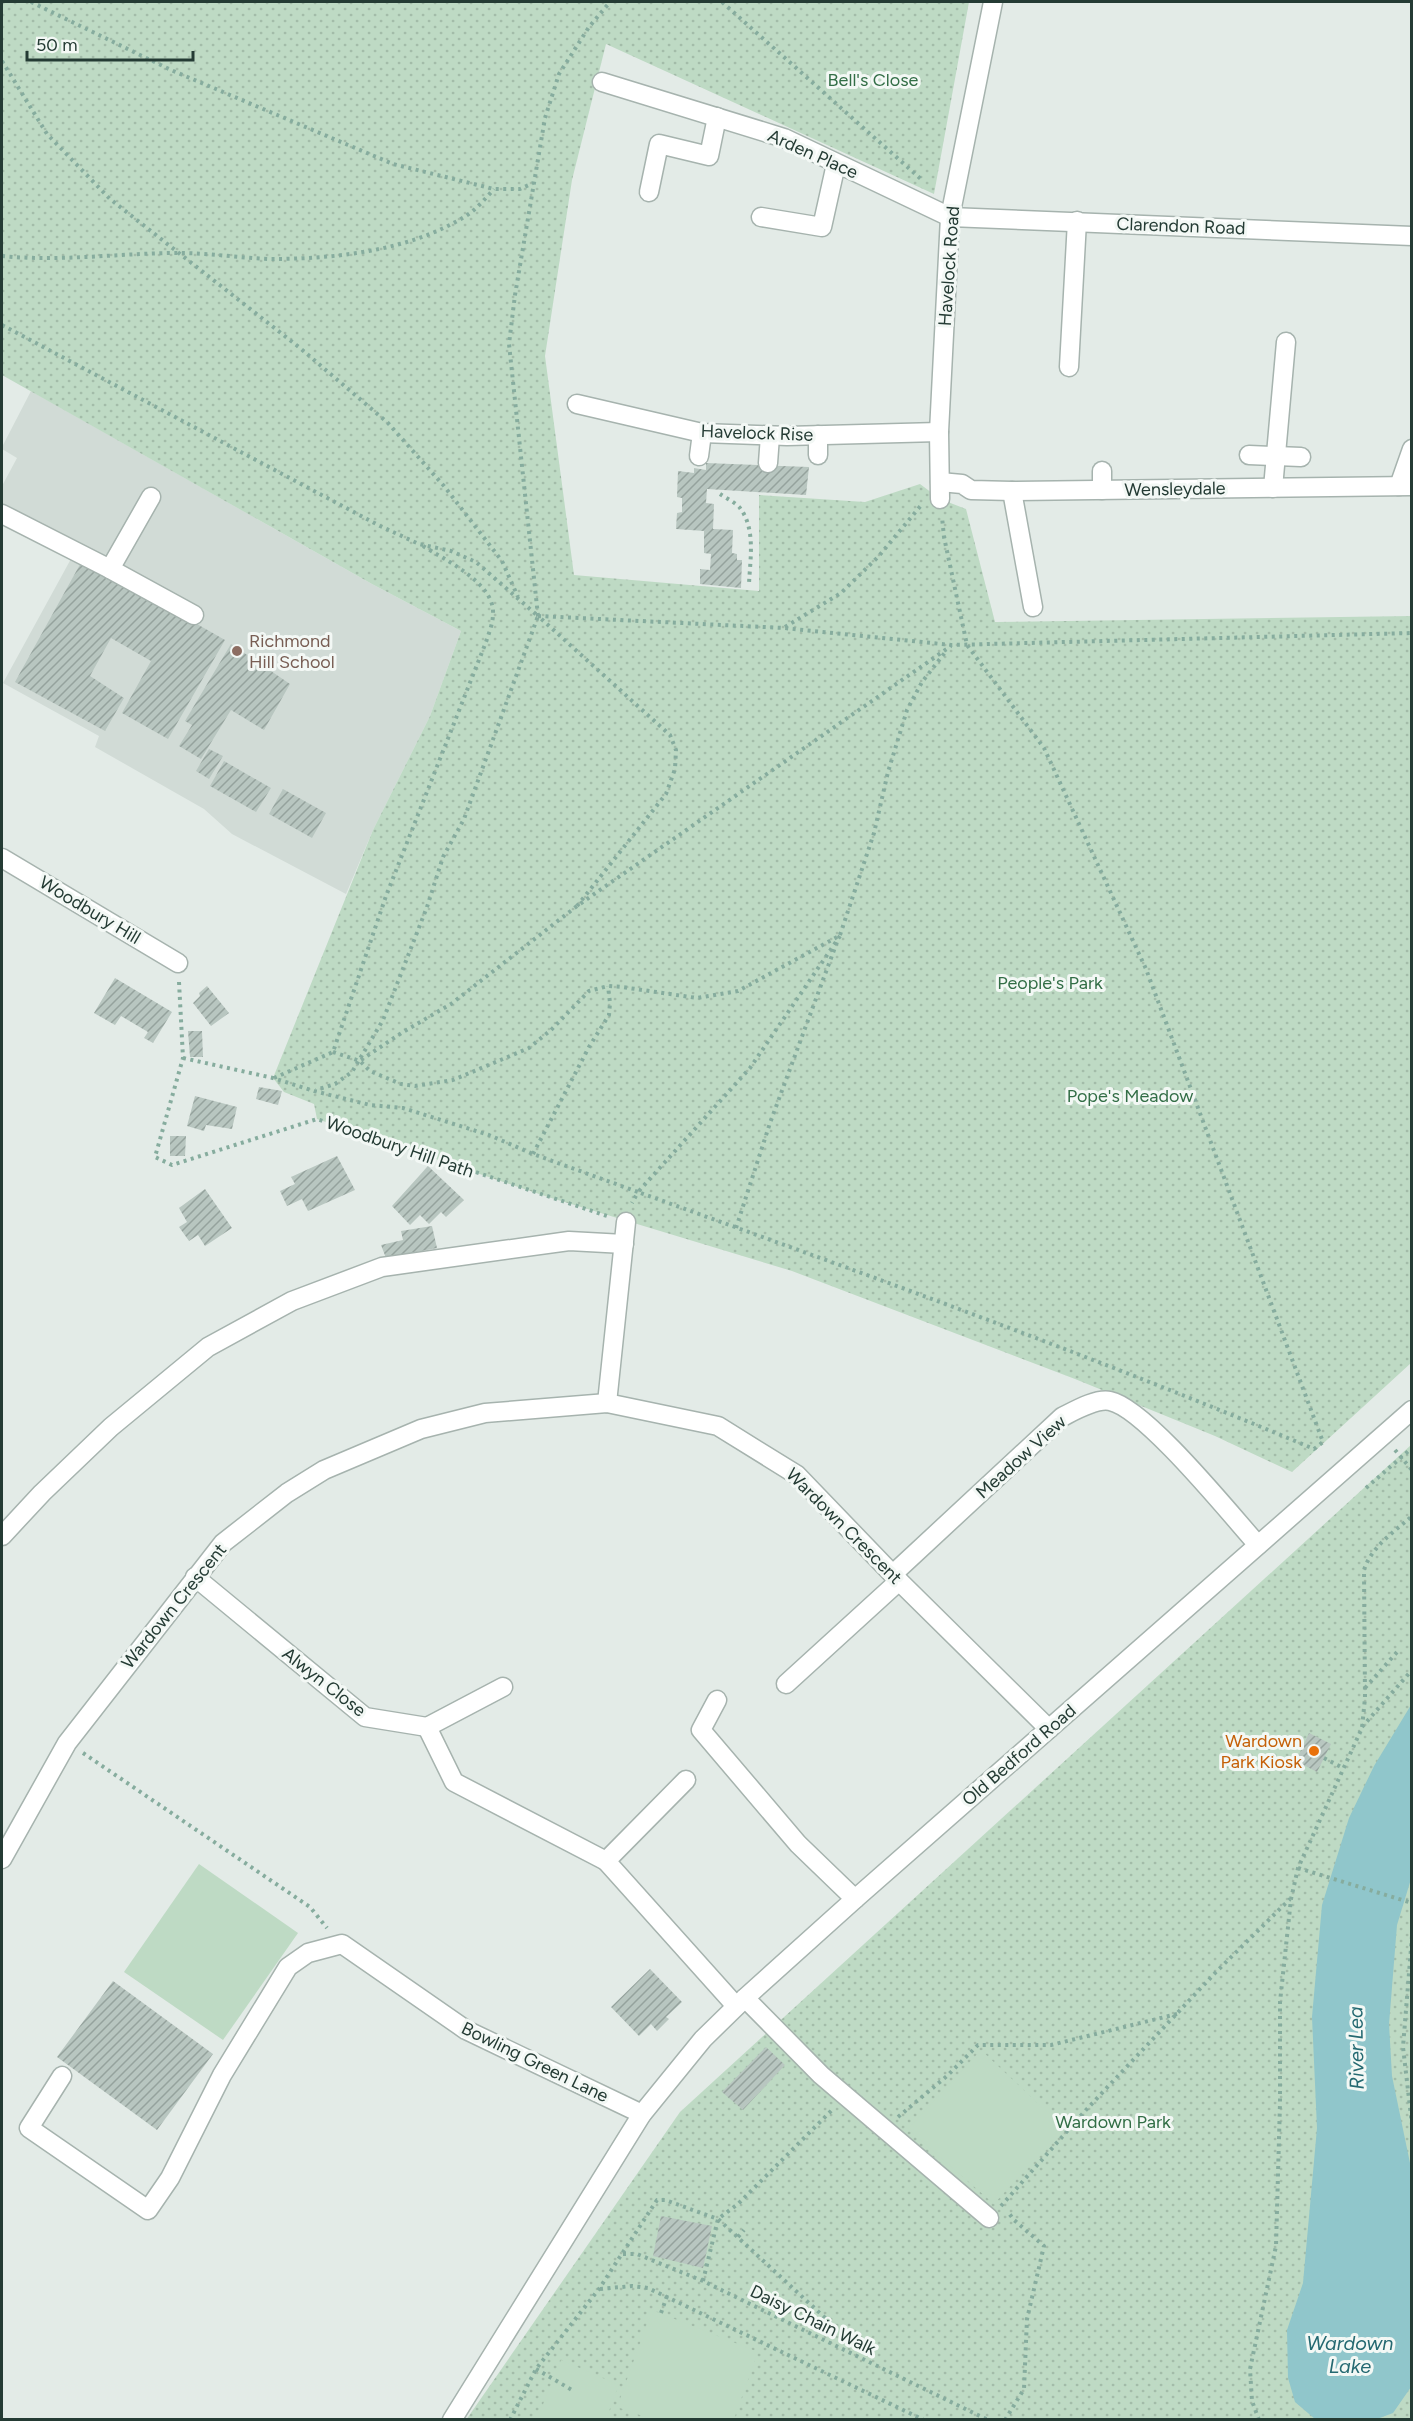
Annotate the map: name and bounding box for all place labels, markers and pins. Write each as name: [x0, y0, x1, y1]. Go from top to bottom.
place label: Richmond Hill School: [249, 630, 335, 673]
marker: Richmond Hill School: [230, 644, 244, 658]
place label: Wardown Park Kiosk: [1221, 1730, 1302, 1773]
marker: Wardown Park Kiosk: [1307, 1744, 1321, 1758]

